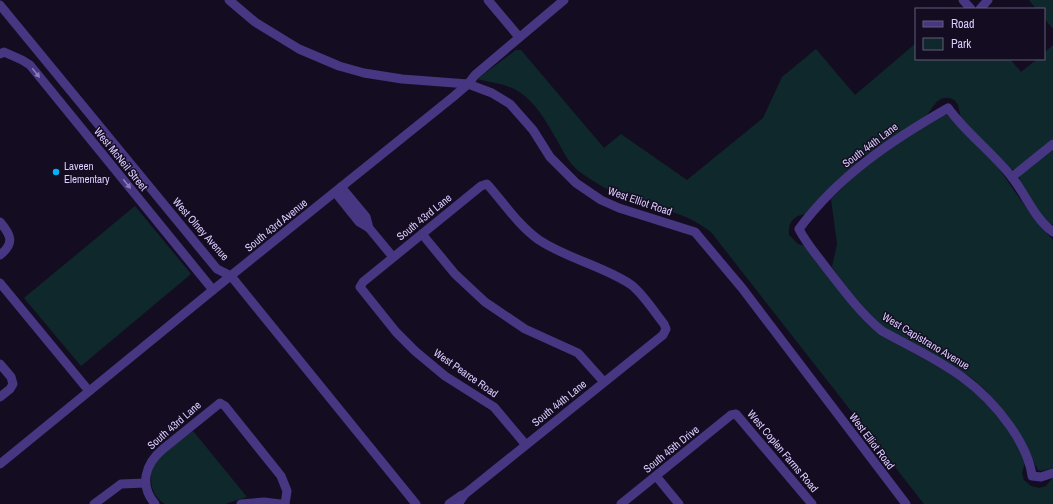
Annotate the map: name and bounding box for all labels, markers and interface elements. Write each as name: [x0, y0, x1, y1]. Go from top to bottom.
legend: [915, 8, 1045, 60]
text: Road: [951, 16, 975, 32]
text: Park: [951, 36, 971, 52]
one-way arrow: [31, 67, 40, 78]
street label: South 44th Lane: [839, 119, 901, 171]
street label: West McNeil Street: [91, 124, 151, 194]
place label: Laveen Elementary: [64, 159, 110, 186]
marker: Laveen Elementary: [51, 167, 61, 177]
one-way arrow: [122, 179, 131, 190]
street label: West Elliot Road: [606, 183, 674, 219]
street label: South 43rd Lane: [394, 191, 454, 243]
street label: West Olney Avenue: [170, 195, 232, 263]
street label: South 43rd Avenue: [242, 195, 310, 255]
street label: West Capistrano Avenue: [880, 309, 972, 373]
street label: West Pearce Road: [431, 346, 501, 400]
street label: South 44th Lane: [529, 377, 589, 429]
street label: South 43rd Lane: [144, 398, 204, 452]
street label: West Coplen Farms Road: [744, 407, 822, 495]
street label: West Elliot Road: [846, 410, 898, 472]
street label: South 45th Drive: [640, 422, 702, 476]

